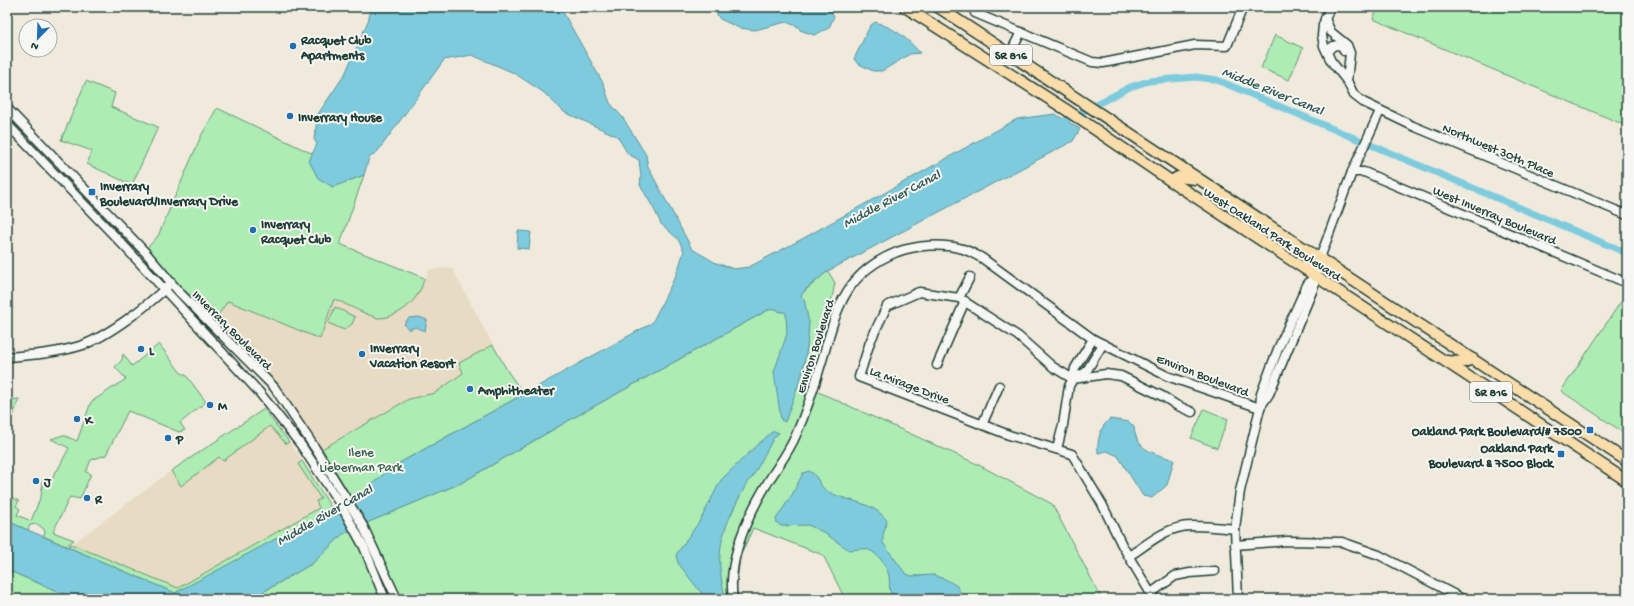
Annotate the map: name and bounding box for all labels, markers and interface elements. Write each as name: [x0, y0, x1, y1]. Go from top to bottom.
north arrow: [18, 18, 58, 58]
place label: Racquet Club Apartments: [300, 34, 371, 65]
text: N: [29, 38, 41, 52]
marker: Racquet Club Apartments: [288, 41, 298, 51]
road number: SR 816: [990, 45, 1032, 65]
water label: Middle River Canal: [1219, 64, 1326, 121]
marker: Inverrary House: [285, 111, 295, 121]
place label: Inverrary House: [298, 111, 383, 126]
street label: Northwest 30th Place: [1440, 121, 1556, 182]
water label: Middle River Canal: [841, 167, 945, 233]
place label: Inverrary Boulevard/Inverrary Drive: [99, 180, 239, 210]
street label: West Inverray Boulevard: [1430, 183, 1559, 250]
street label: West Oakland Park Boulevard: [1200, 185, 1344, 286]
marker: Inverrary Boulevard/Inverrary Drive: [87, 187, 97, 197]
place label: Inverrary Racquet Club: [260, 218, 331, 248]
marker: Inverrary Racquet Club: [248, 225, 258, 235]
street label: Inverrary Boulevard: [188, 288, 275, 375]
street label: Environ Boulevard: [794, 297, 839, 396]
place label: Inverrary Vacation Resort: [369, 342, 457, 372]
marker: L: [136, 344, 146, 354]
place label: L: [149, 344, 155, 359]
marker: Inverrary Vacation Resort: [357, 349, 367, 359]
street label: Environ Boulevard: [1154, 352, 1252, 401]
street label: La Mirage Drive: [867, 364, 951, 409]
road number: SR 816: [1470, 382, 1512, 402]
marker: Amphitheater: [465, 384, 475, 394]
place label: Amphitheater: [477, 384, 555, 400]
marker: M: [205, 400, 215, 410]
place label: M: [218, 400, 228, 415]
marker: K: [72, 414, 82, 424]
place label: K: [84, 414, 94, 429]
place label: Oakland Park Boulevard/# 7500: [1412, 425, 1583, 440]
marker: Oakland Park Boulevard/# 7500: [1585, 425, 1595, 435]
marker: P: [163, 433, 173, 443]
place label: P: [175, 433, 184, 448]
place label: Oakland Park Boulevard & 7500 Block: [1428, 442, 1555, 472]
park label: Ilene Lieberman Park: [320, 446, 404, 476]
marker: Oakland Park Boulevard & 7500 Block: [1556, 449, 1566, 459]
marker: J: [31, 476, 41, 486]
place label: J: [43, 476, 52, 491]
water label: Middle River Canal: [274, 481, 377, 550]
marker: R: [82, 493, 92, 503]
place label: R: [94, 493, 103, 508]

